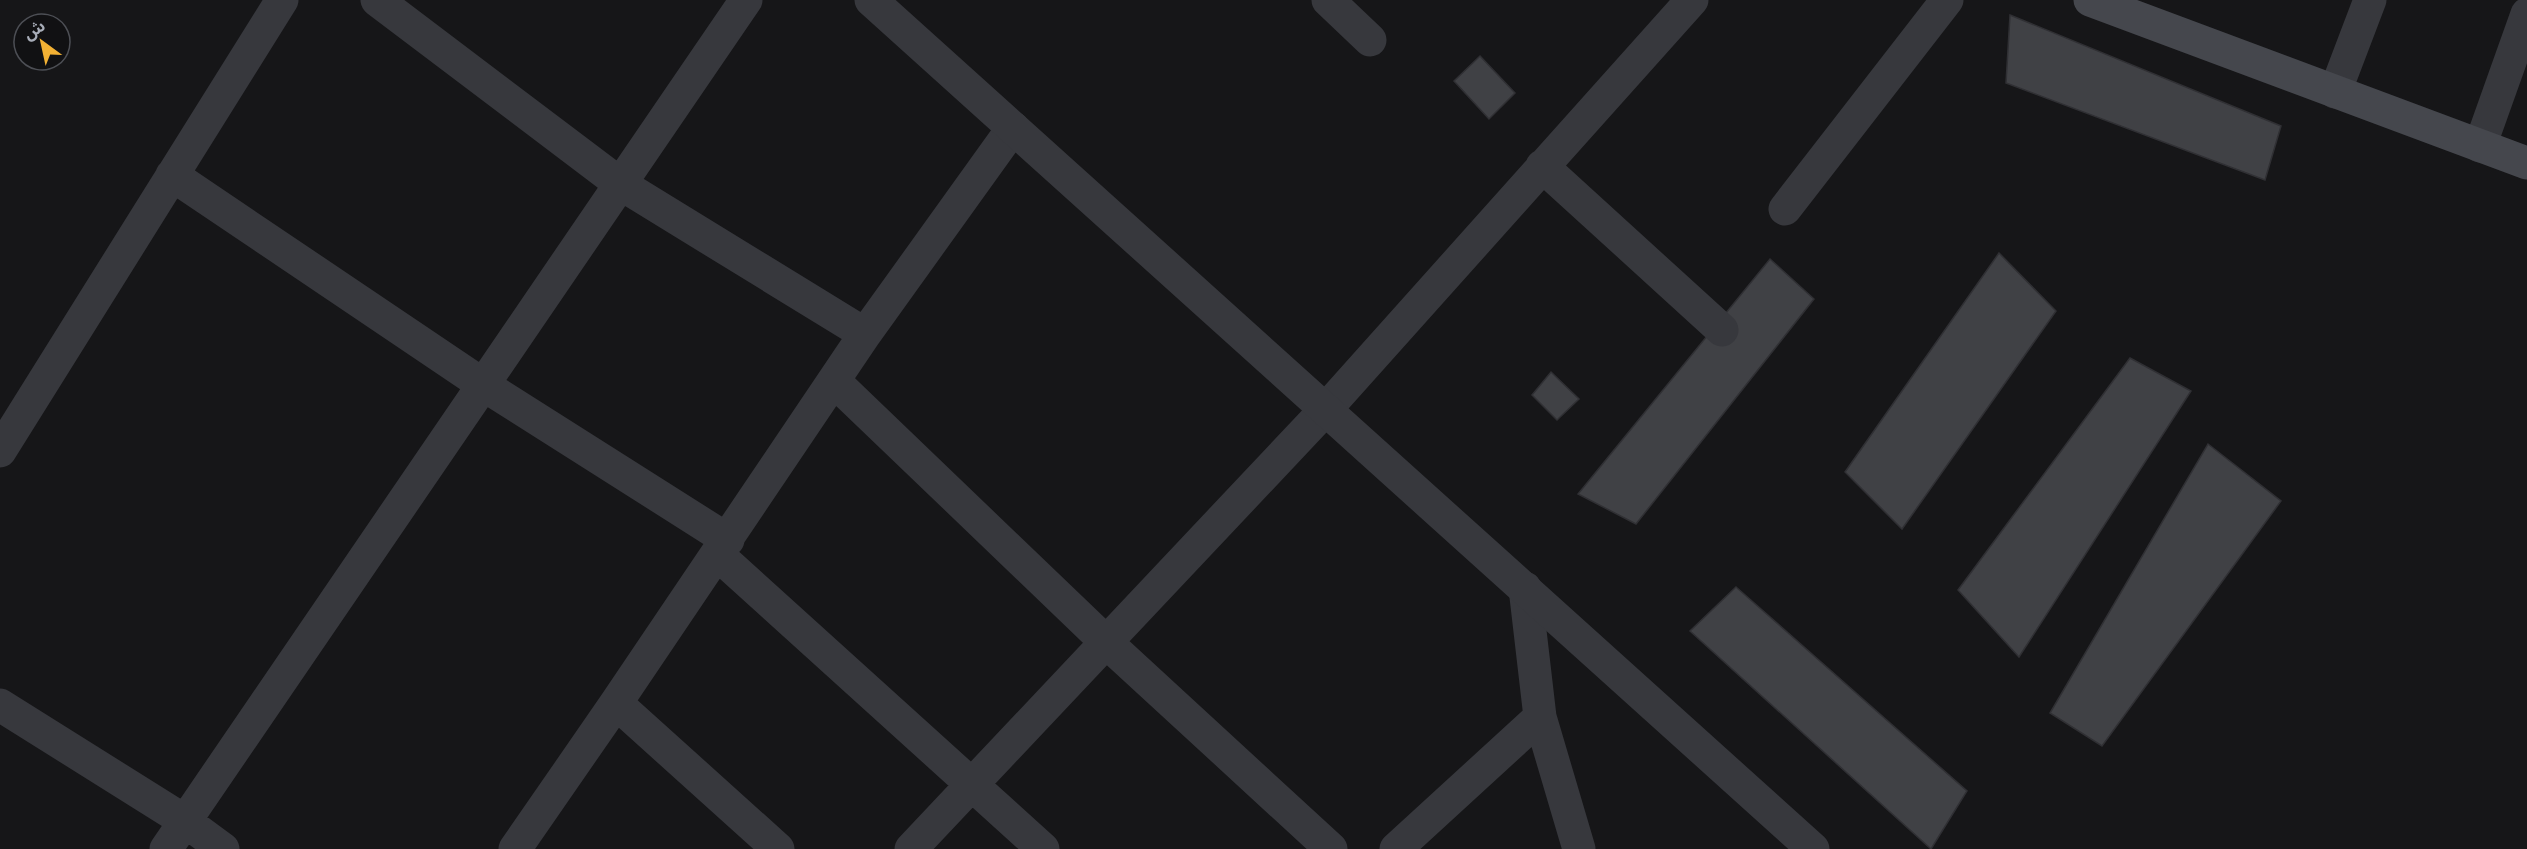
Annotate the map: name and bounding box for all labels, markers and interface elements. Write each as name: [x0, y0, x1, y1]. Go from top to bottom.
north arrow: [12, 12, 72, 72]
text: ش: [20, 17, 50, 45]

